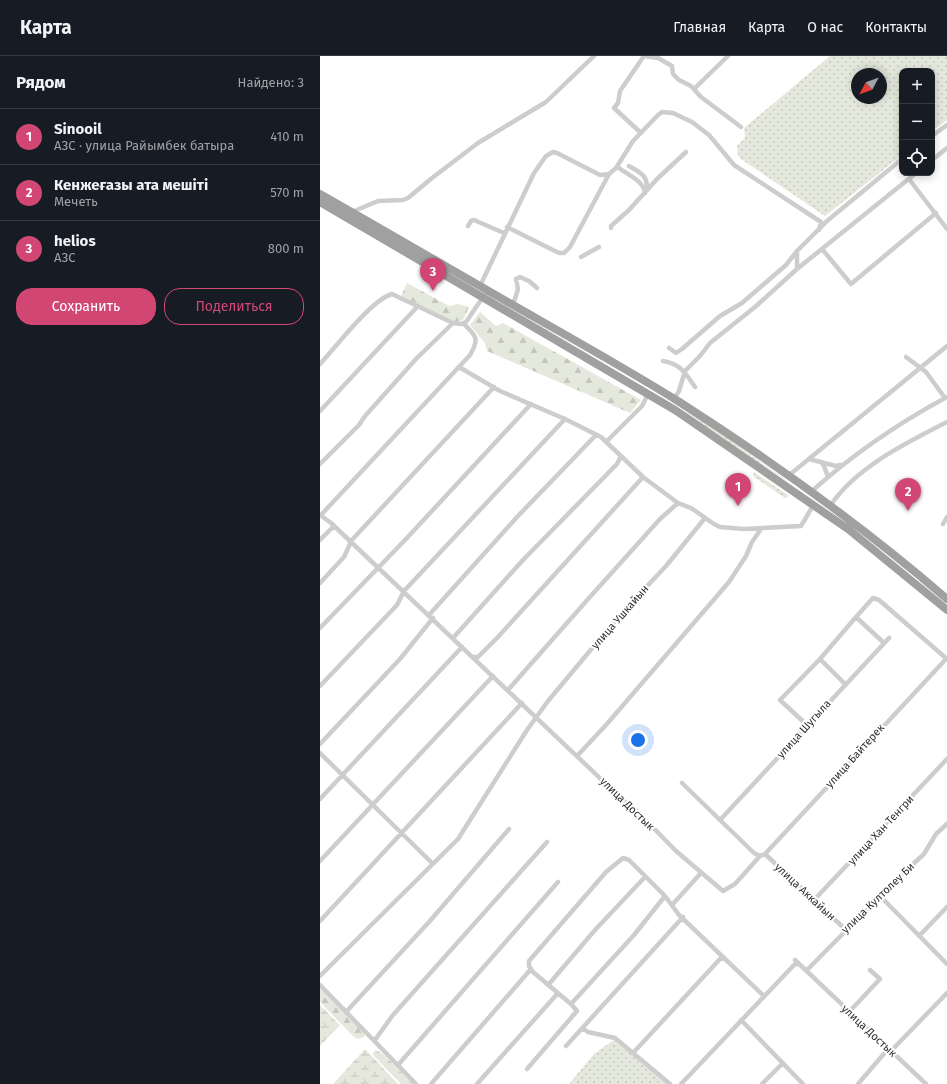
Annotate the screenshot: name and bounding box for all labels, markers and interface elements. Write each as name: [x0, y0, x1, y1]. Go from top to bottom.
text: Карта: [20, 16, 72, 39]
text: Главная: [673, 19, 726, 36]
text: Карта: [748, 19, 785, 36]
text: О нас: [807, 19, 843, 36]
text: Контакты: [865, 19, 927, 36]
north arrow: [851, 68, 887, 104]
map controls: [899, 68, 935, 176]
button: +: [899, 68, 935, 104]
text: Рядом: [16, 72, 66, 93]
text: Найдено: 3: [238, 75, 304, 90]
button: −: [899, 104, 935, 140]
text: Sinooil: [54, 120, 102, 138]
text: 1: [26, 129, 32, 144]
text: 410 m: [270, 129, 304, 144]
text: АЗС · улица Райымбек батыра: [54, 138, 234, 153]
button: locate: [899, 140, 935, 176]
text: Кенжеғазы ата мешіті: [54, 176, 208, 194]
text: 2: [26, 185, 32, 200]
text: 570 m: [270, 185, 304, 200]
text: Мечеть: [54, 194, 98, 209]
text: helios: [54, 232, 96, 250]
text: 3: [26, 241, 32, 256]
text: 800 m: [268, 241, 304, 256]
text: АЗС: [54, 250, 76, 265]
pin: 3: [420, 258, 446, 291]
button: Сохранить: [16, 288, 156, 325]
button: Поделиться: [164, 288, 304, 325]
pin: 1: [725, 473, 751, 506]
pin: 2: [895, 478, 921, 511]
street label: улица Ушкайын: [589, 582, 651, 652]
street label: улица Шугыла: [774, 697, 834, 761]
street label: улица Байтерек: [823, 721, 887, 791]
your location: [628, 730, 648, 750]
street label: улица Достык: [597, 775, 657, 833]
street label: улица Хан Тенгри: [845, 793, 917, 867]
street label: улица Култолеу Би: [839, 860, 917, 936]
street label: улица Аккайын: [772, 861, 838, 923]
street label: улица Достык: [839, 1002, 899, 1060]

